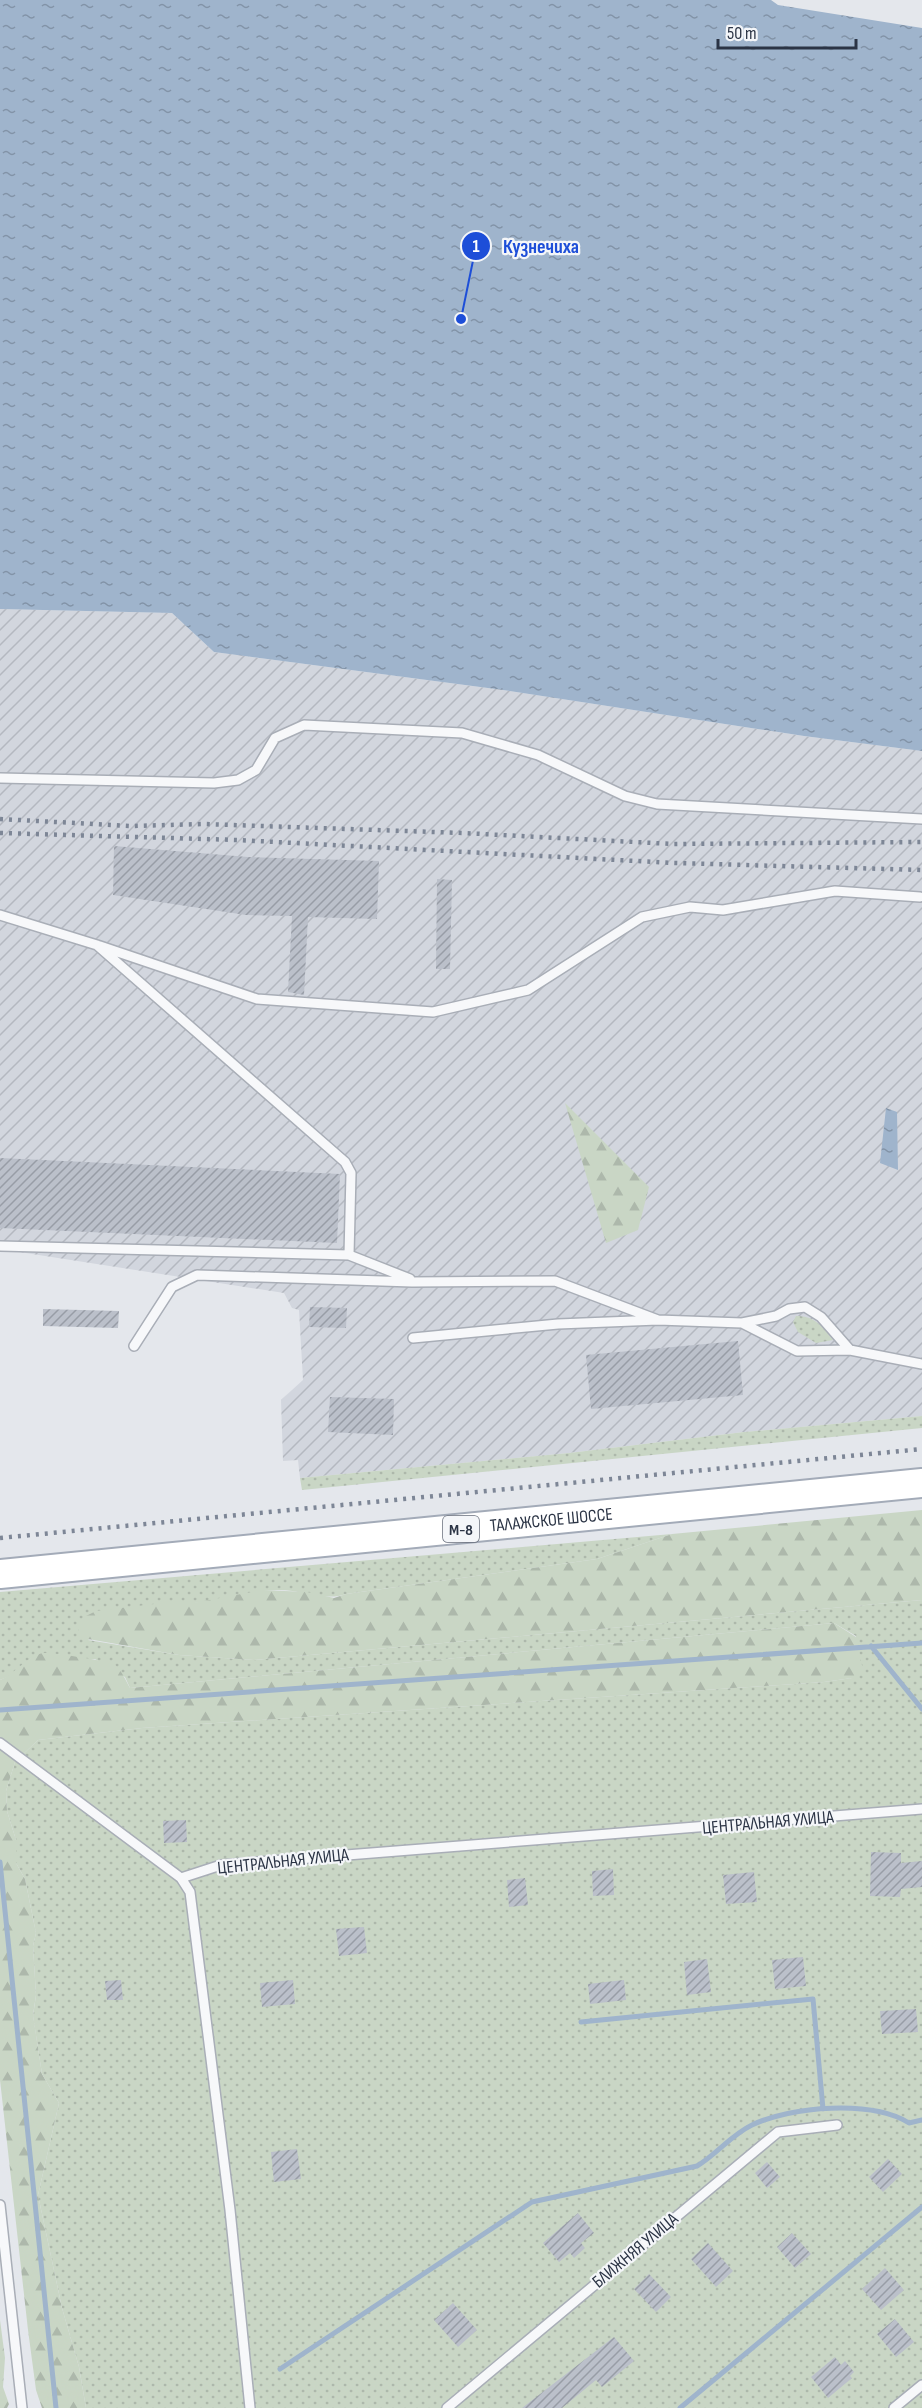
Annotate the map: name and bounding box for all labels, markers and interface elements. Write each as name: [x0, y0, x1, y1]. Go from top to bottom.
scale bar: [718, 12, 856, 50]
text: 50 m: [727, 23, 757, 44]
callout: Кузнечиха: [461, 227, 591, 265]
text: Кузнечиха: [503, 235, 579, 259]
text: 1: [472, 236, 480, 257]
street label: ТАЛАЖСКОЕ ШОССЕ: [489, 1504, 614, 1537]
road number: М-8: [443, 1516, 479, 1542]
street label: ЦЕНТРАЛЬНАЯ УЛИЦА: [701, 1806, 835, 1839]
street label: ЦЕНТРАЛЬНАЯ УЛИЦА: [216, 1844, 350, 1879]
street label: БЛИЖНЯЯ УЛИЦА: [588, 2208, 683, 2292]

